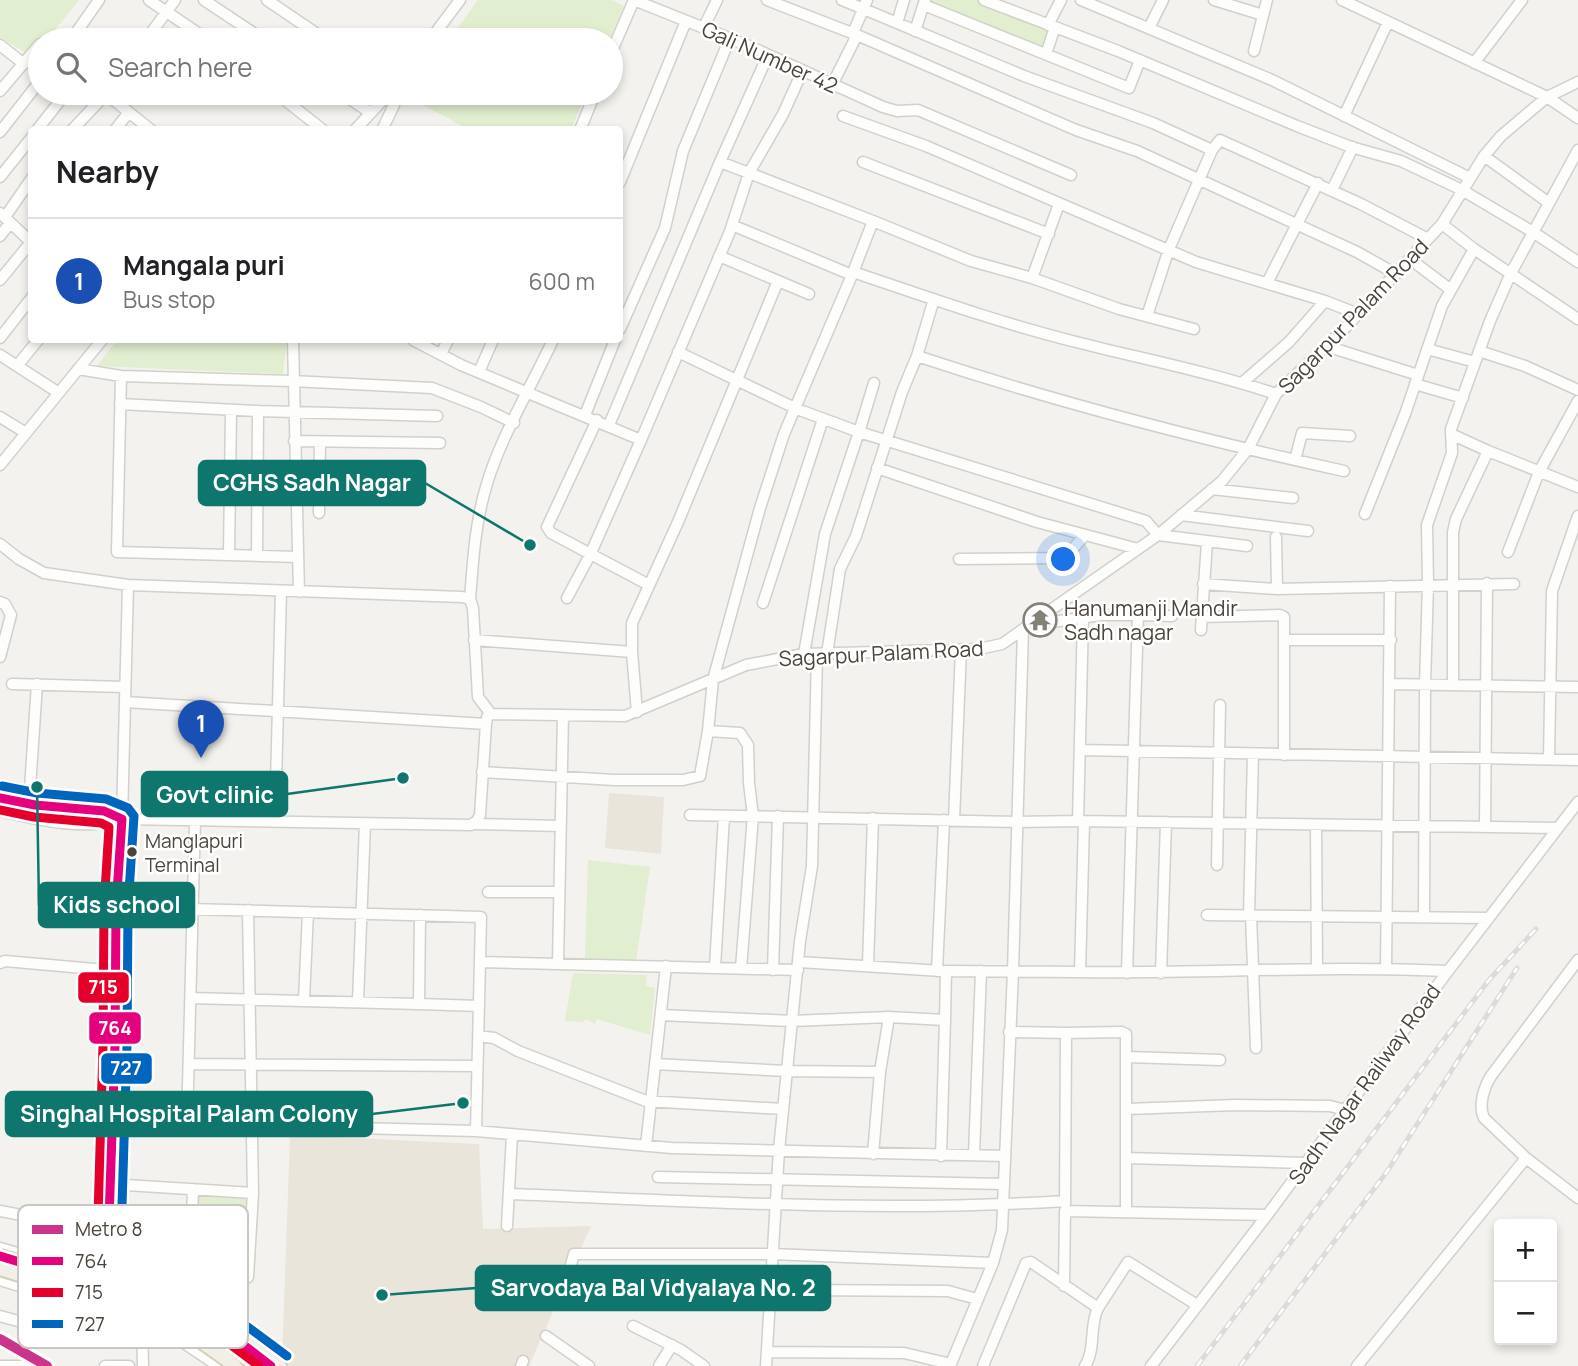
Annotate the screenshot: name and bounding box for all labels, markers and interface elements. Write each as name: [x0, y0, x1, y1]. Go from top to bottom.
street label: Gali Number 42: [698, 15, 842, 99]
search box: [28, 28, 623, 105]
icon: search: [52, 48, 90, 86]
text: Search here: [108, 49, 253, 85]
text: Nearby: [56, 151, 159, 192]
street label: Sagarpur Palam Road: [1272, 232, 1434, 400]
text: Mangala puri: [123, 247, 285, 283]
text: 1: [74, 265, 84, 297]
text: 600 m: [529, 265, 595, 297]
text: Bus stop: [123, 283, 215, 315]
callout: CGHS Sadh Nagar: [199, 461, 425, 505]
text: CGHS Sadh Nagar: [213, 466, 411, 498]
your location: [1046, 542, 1080, 576]
place label: Hanumanji Mandir Sadh nagar: [1064, 594, 1238, 646]
temple icon: Hanumanji Mandir Sadh nagar: [1021, 601, 1059, 639]
street label: Sagarpur Palam Road: [778, 634, 984, 672]
pin: 1: [178, 700, 224, 758]
callout: Govt clinic: [142, 772, 287, 816]
text: Govt clinic: [156, 778, 274, 810]
place label: Manglapuri Terminal: [145, 828, 243, 878]
marker: Manglapuri Terminal: [125, 845, 139, 859]
callout: Kids school: [39, 883, 194, 927]
text: Kids school: [53, 888, 181, 920]
line badge: 715: [77, 971, 130, 1004]
text: 715: [88, 974, 118, 1000]
street label: Sadh Nagar Railway Road: [1282, 978, 1446, 1190]
line badge: 764: [88, 1011, 142, 1045]
text: 764: [98, 1015, 132, 1041]
line badge: 727: [100, 1052, 153, 1085]
text: 727: [110, 1055, 142, 1081]
callout: Singhal Hospital Palam Colony: [6, 1092, 372, 1136]
text: Singhal Hospital Palam Colony: [20, 1097, 358, 1129]
legend: [18, 1205, 248, 1348]
text: Metro 8: [75, 1216, 142, 1242]
map controls: [1494, 1219, 1557, 1345]
button: +: [1494, 1219, 1557, 1282]
text: 764: [75, 1248, 108, 1274]
callout: Sarvodaya Bal Vidyalaya No. 2: [476, 1266, 830, 1310]
text: Sarvodaya Bal Vidyalaya No. 2: [490, 1271, 816, 1303]
text: 715: [75, 1279, 103, 1305]
button: −: [1494, 1282, 1557, 1345]
text: 727: [75, 1311, 105, 1337]

